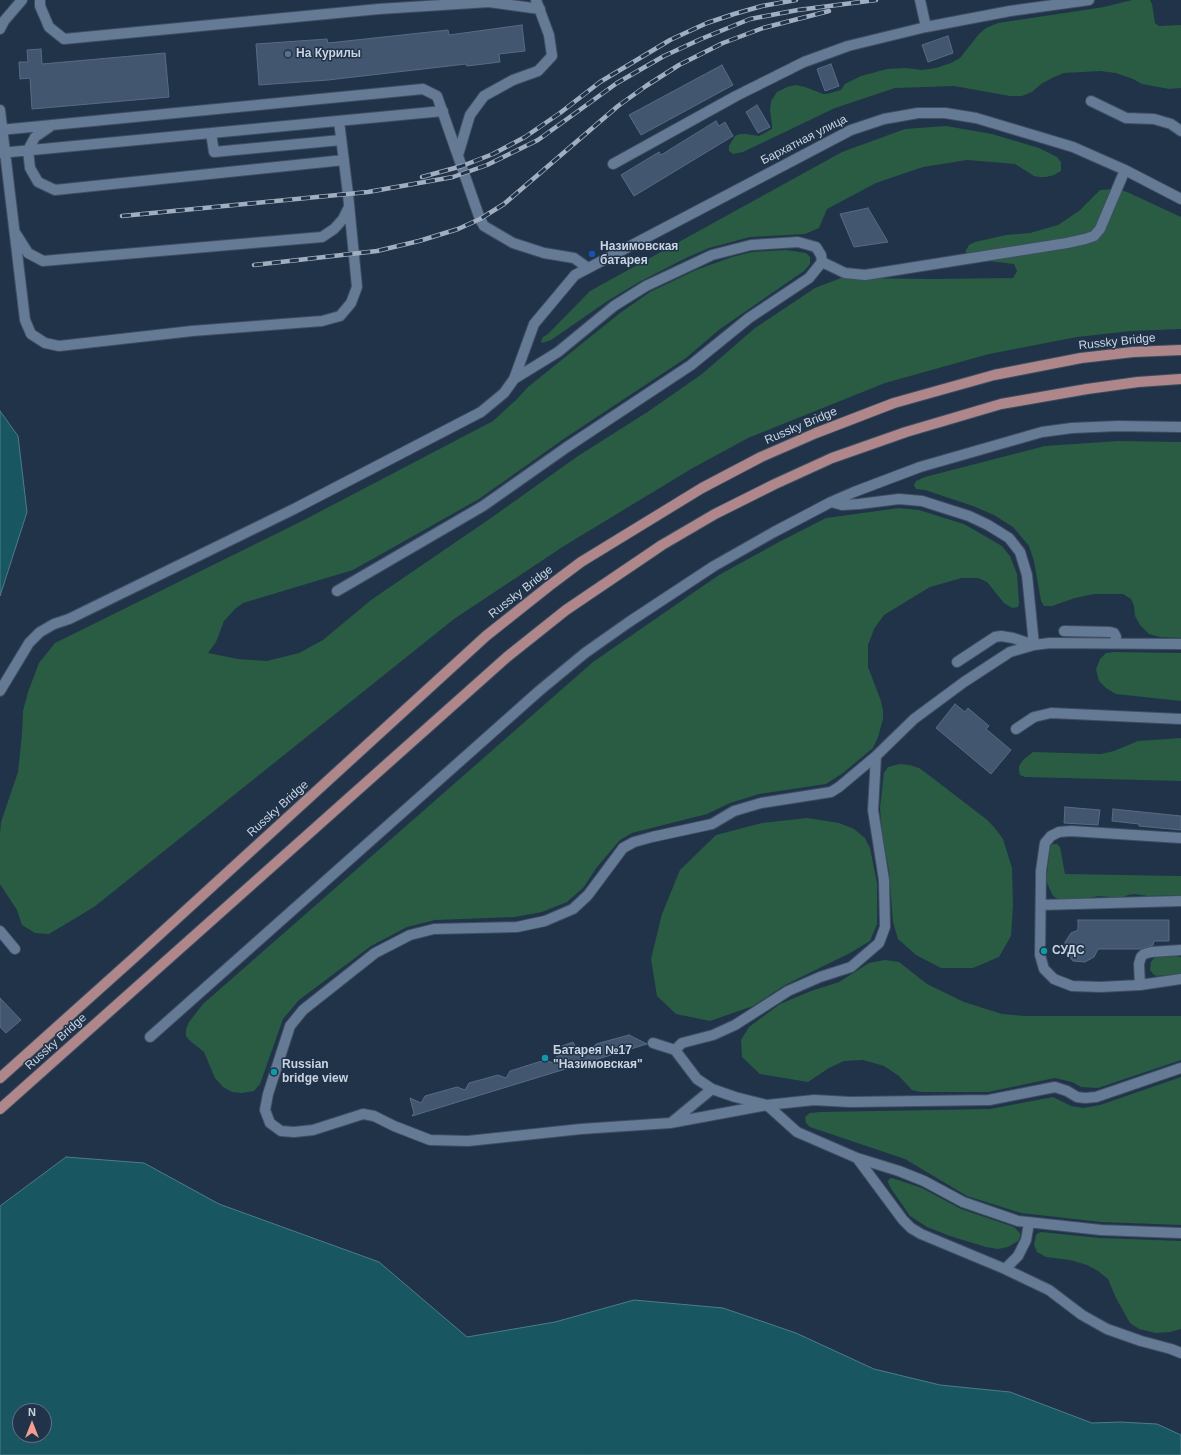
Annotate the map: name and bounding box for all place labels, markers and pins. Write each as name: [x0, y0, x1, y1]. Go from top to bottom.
place label: На Курилы: [296, 47, 361, 61]
marker: На Курилы: [283, 49, 293, 59]
place label: Назимовская батарея: [600, 240, 678, 268]
marker: Назимовская батарея: [587, 249, 597, 259]
place label: СУДС: [1052, 944, 1085, 958]
marker: СУДС: [1039, 946, 1049, 956]
place label: Батарея №17 "Назимовская": [553, 1044, 643, 1072]
marker: Батарея №17 "Назимовская": [540, 1053, 550, 1063]
place label: Russian bridge view: [282, 1058, 348, 1086]
marker: Russian bridge view: [269, 1067, 279, 1077]

